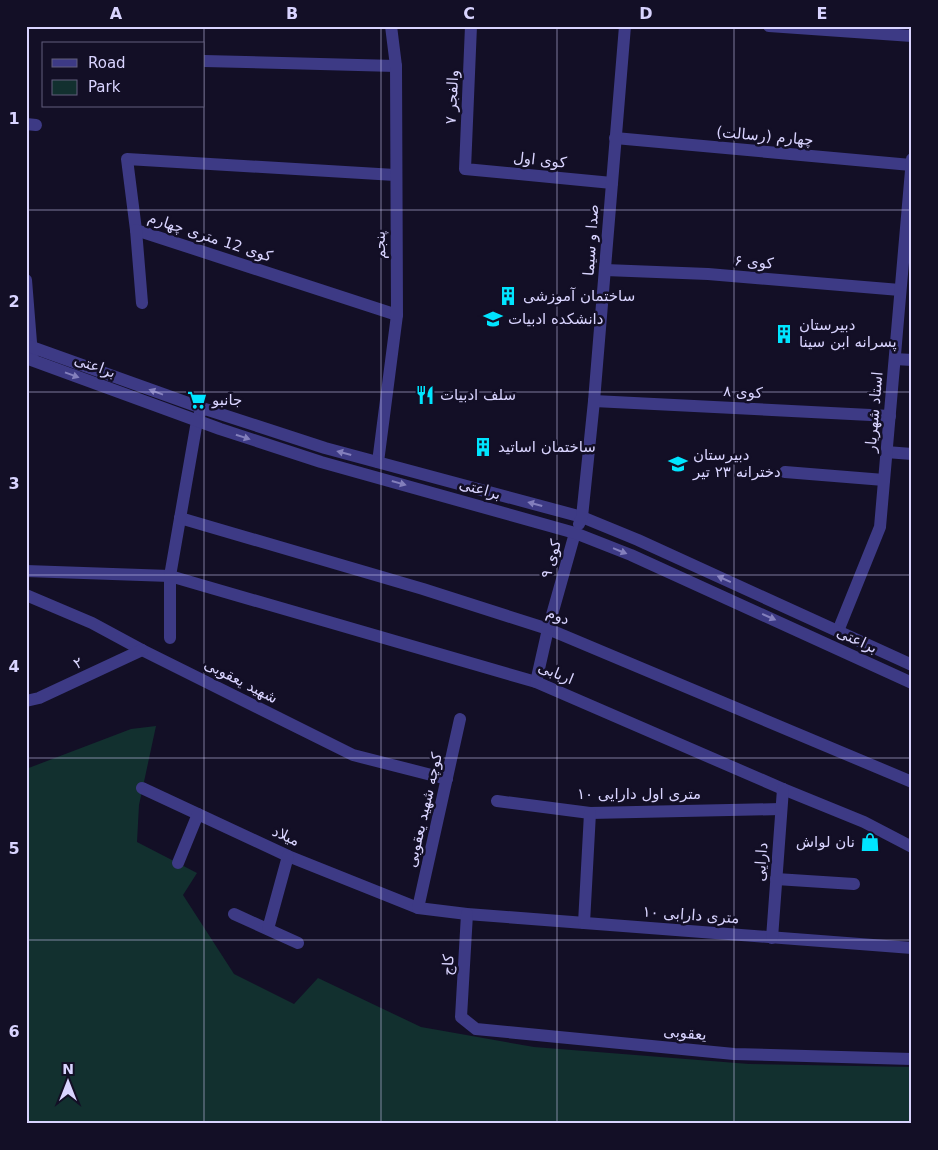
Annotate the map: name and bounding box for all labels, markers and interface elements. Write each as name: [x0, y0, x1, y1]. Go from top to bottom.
text: A: [110, 4, 123, 23]
text: B: [286, 4, 298, 23]
text: C: [463, 4, 475, 23]
text: D: [639, 4, 653, 23]
text: E: [817, 4, 827, 23]
legend: [42, 42, 205, 108]
text: Road: [88, 54, 126, 72]
street label: والفجر ۷: [442, 69, 462, 125]
text: Park: [88, 78, 121, 96]
text: 1: [8, 109, 20, 128]
street label: چهارم (رسالت): [716, 123, 814, 149]
street label: کوی اول: [512, 148, 568, 172]
street label: صدا و سیما: [580, 204, 602, 276]
street label: کوی 12 متری چهارم: [145, 208, 275, 266]
street label: پنجم: [371, 231, 390, 259]
street label: کوی ۶: [734, 251, 775, 273]
building icon: ساختمان آموزشی: [497, 285, 519, 307]
place label: ساختمان آموزشی: [523, 287, 635, 305]
text: 2: [8, 292, 20, 311]
school or university icon: دانشکده ادبیات: [482, 308, 504, 330]
place label: دانشکده ادبیات: [508, 310, 603, 328]
place label: دبیرستان پسرانه ابن سینا: [799, 316, 897, 352]
building icon: دبیرستان پسرانه ابن سینا: [773, 323, 795, 345]
street label: براعتی: [72, 350, 118, 382]
one-way arrow: [65, 371, 80, 379]
street label: استاد شهریار: [861, 371, 886, 454]
street label: کوی ۸: [723, 382, 764, 402]
restaurant icon: سلف ادبیات: [414, 384, 436, 406]
place label: سلف ادبیات: [440, 386, 516, 404]
one-way arrow: [148, 388, 163, 396]
supermarket icon: جانبو: [186, 389, 208, 411]
place label: جانبو: [211, 391, 242, 409]
one-way arrow: [236, 433, 251, 441]
building icon: ساختمان اساتید: [472, 436, 494, 458]
place label: ساختمان اساتید: [498, 438, 596, 456]
place label: دبیرستان دخترانه ۲۳ تیر: [692, 446, 781, 481]
one-way arrow: [336, 449, 351, 457]
school or university icon: دبیرستان دخترانه ۲۳ تیر: [667, 453, 689, 475]
text: 3: [8, 474, 20, 493]
street label: براعتی: [457, 474, 503, 504]
one-way arrow: [391, 480, 406, 488]
one-way arrow: [527, 500, 542, 508]
street label: کوی ۹: [537, 537, 565, 580]
one-way arrow: [613, 548, 628, 555]
one-way arrow: [717, 575, 731, 583]
street label: دوم: [544, 603, 572, 629]
one-way arrow: [762, 613, 776, 621]
street label: براعتی: [834, 623, 880, 657]
street label: ۲: [71, 653, 85, 673]
street label: شهید یعقوبی: [201, 655, 281, 707]
text: 4: [8, 657, 20, 676]
street label: اربابی: [536, 658, 576, 688]
street label: کوچه شهید یعقوبی: [402, 750, 446, 869]
street label: ۱۰ متری اول دارایی: [577, 785, 701, 803]
street label: میلاد: [269, 822, 303, 850]
shop icon: نان لواش: [859, 831, 881, 853]
place label: نان لواش: [796, 833, 855, 851]
text: 5: [8, 839, 20, 858]
street label: دارایی: [751, 842, 771, 882]
street label: ۱۰ متری دارابی: [642, 903, 740, 927]
street label: کاج: [438, 953, 459, 976]
text: 6: [8, 1022, 20, 1041]
street label: یعقوبی: [663, 1022, 707, 1044]
north arrow: [42, 1058, 92, 1108]
text: N: [62, 1061, 74, 1077]

